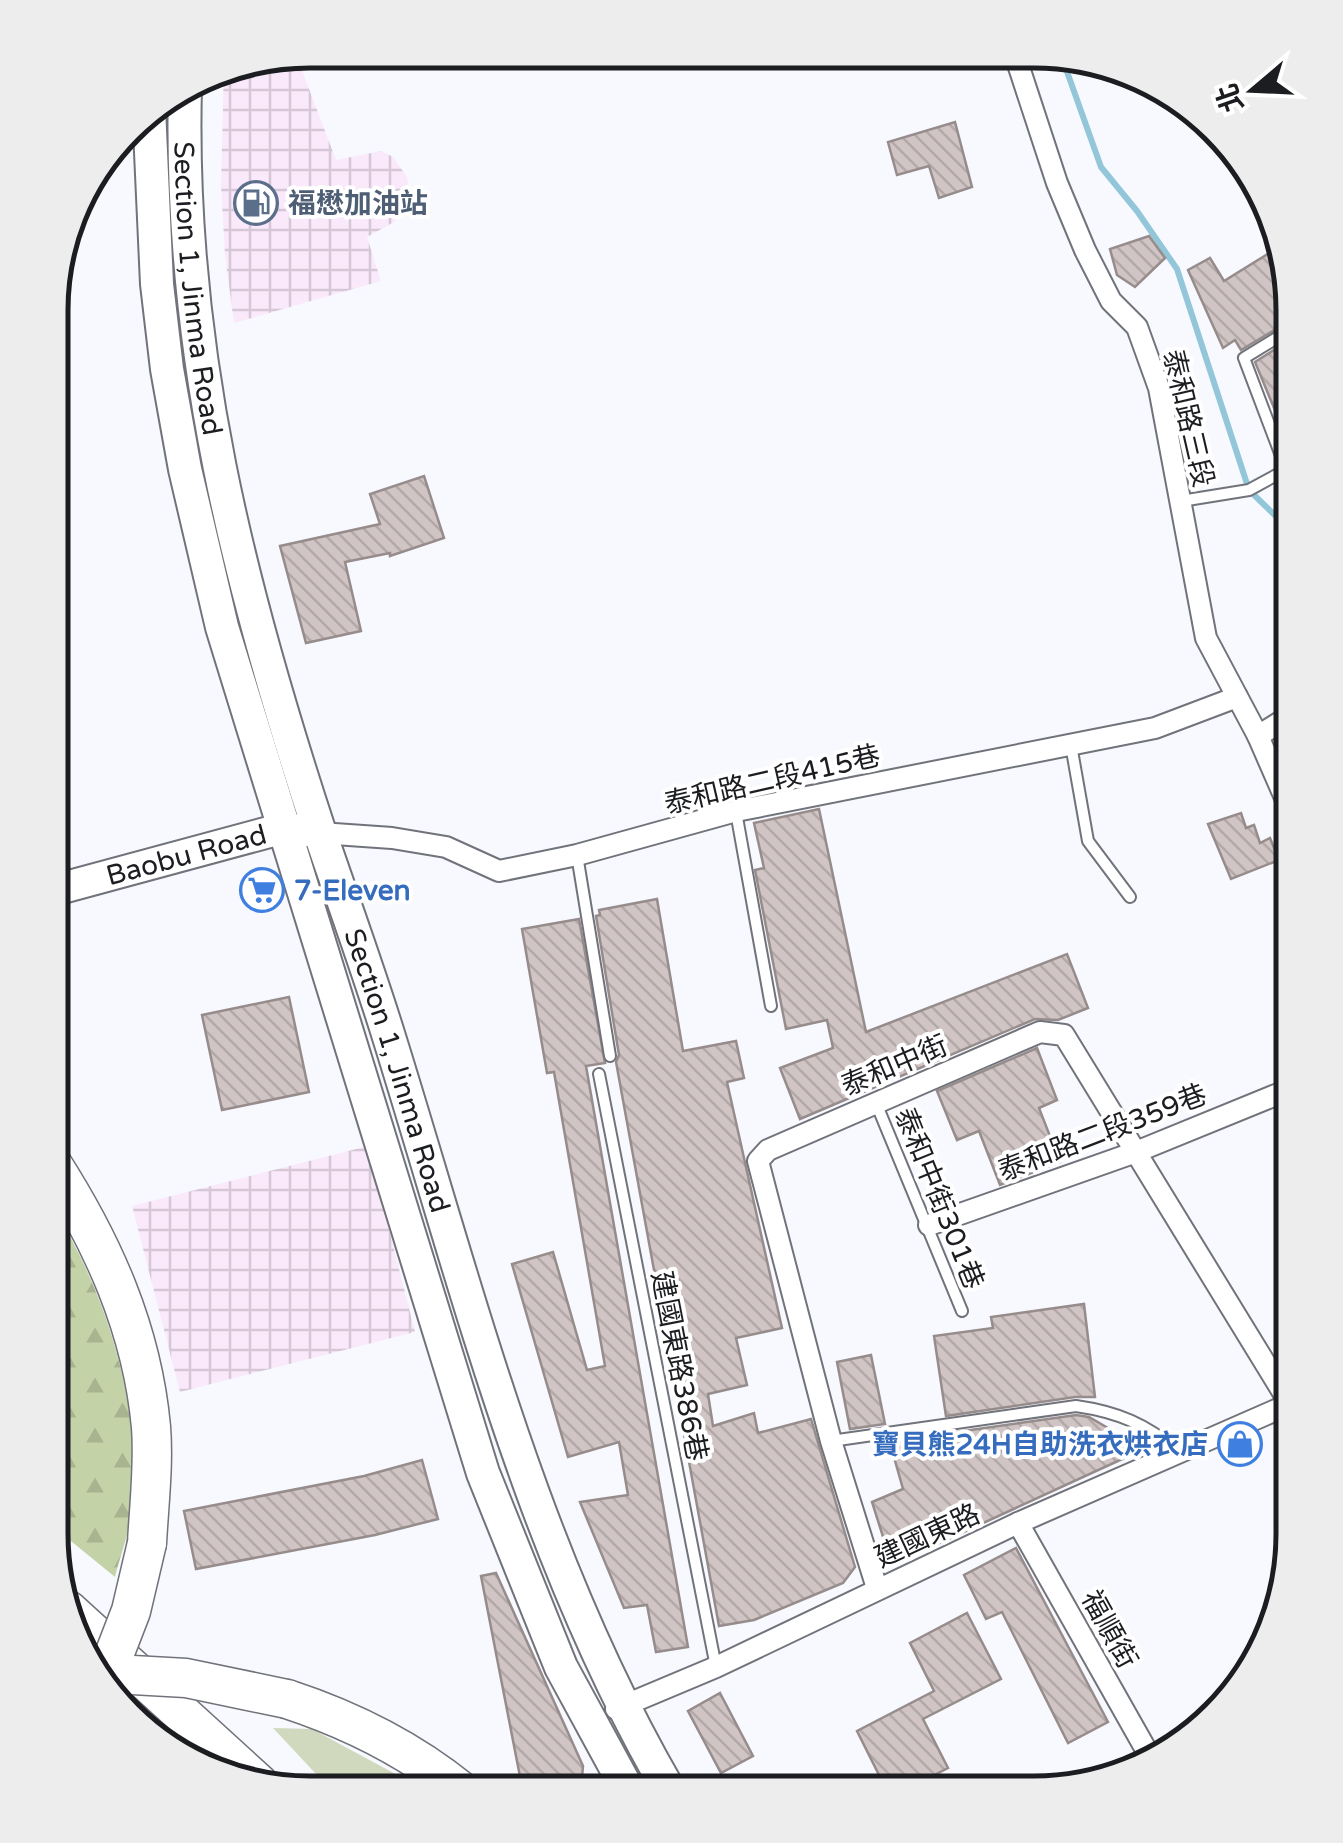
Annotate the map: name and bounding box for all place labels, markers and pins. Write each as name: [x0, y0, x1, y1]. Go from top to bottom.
fuel station icon: 福懋加油站: [233, 180, 279, 226]
place label: 福懋加油站: [288, 187, 428, 221]
supermarket icon: 7-Eleven: [239, 867, 285, 913]
place label: 7-Eleven: [294, 874, 411, 908]
shop icon: 寶貝熊24H自助洗衣烘衣店: [1217, 1421, 1263, 1467]
place label: 寶貝熊24H自助洗衣烘衣店: [872, 1428, 1208, 1462]

